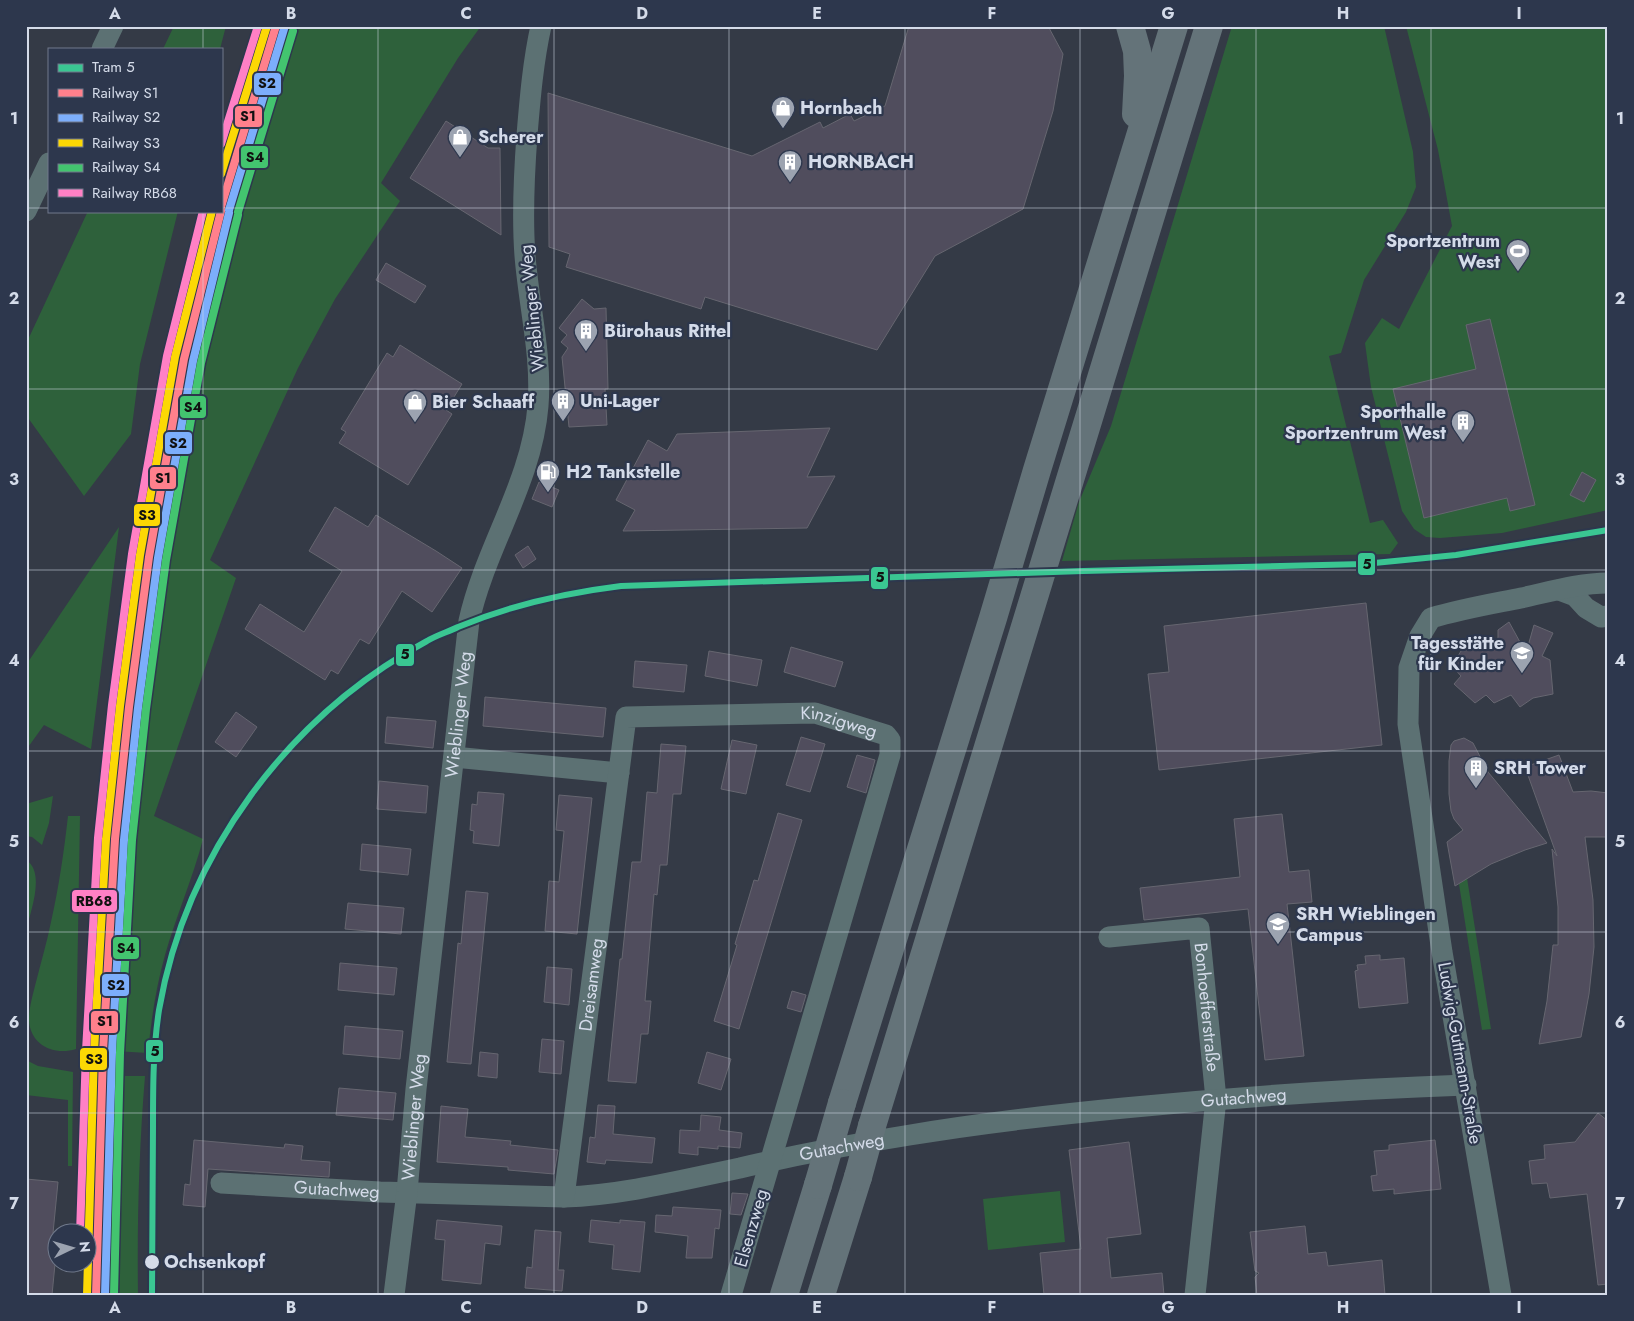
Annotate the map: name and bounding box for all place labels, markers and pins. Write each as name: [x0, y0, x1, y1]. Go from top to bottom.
shop icon: Hornbach: [770, 95, 796, 129]
place label: Hornbach: [800, 95, 882, 121]
shop icon: Scherer: [447, 124, 473, 158]
place label: Scherer: [478, 124, 544, 150]
building icon: HORNBACH: [777, 149, 803, 183]
place label: HORNBACH: [808, 149, 914, 175]
place label: Sportzentrum West: [1386, 228, 1500, 275]
sports icon: Sportzentrum West: [1505, 238, 1531, 272]
building icon: Bürohaus Rittel: [573, 318, 599, 352]
place label: Bürohaus Rittel: [604, 318, 731, 344]
building icon: Uni-Lager: [550, 388, 576, 422]
place label: Uni-Lager: [580, 388, 660, 414]
shop icon: Bier Schaaff: [402, 389, 428, 423]
place label: Bier Schaaff: [432, 389, 535, 415]
place label: Sporthalle Sportzentrum West: [1285, 399, 1446, 446]
building icon: Sporthalle Sportzentrum West: [1450, 409, 1476, 443]
fuel station icon: H2 Tankstelle: [535, 459, 561, 493]
place label: H2 Tankstelle: [566, 459, 680, 485]
place label: Tagesstätte für Kinder: [1411, 630, 1505, 677]
school or university icon: Tagesstätte für Kinder: [1509, 640, 1535, 674]
building icon: SRH Tower: [1463, 755, 1489, 789]
place label: SRH Tower: [1494, 755, 1587, 781]
place label: SRH Wieblingen Campus: [1296, 901, 1436, 948]
school or university icon: SRH Wieblingen Campus: [1265, 911, 1291, 945]
place label: Ochsenkopf: [164, 1249, 266, 1275]
marker: Ochsenkopf: [143, 1253, 161, 1271]

